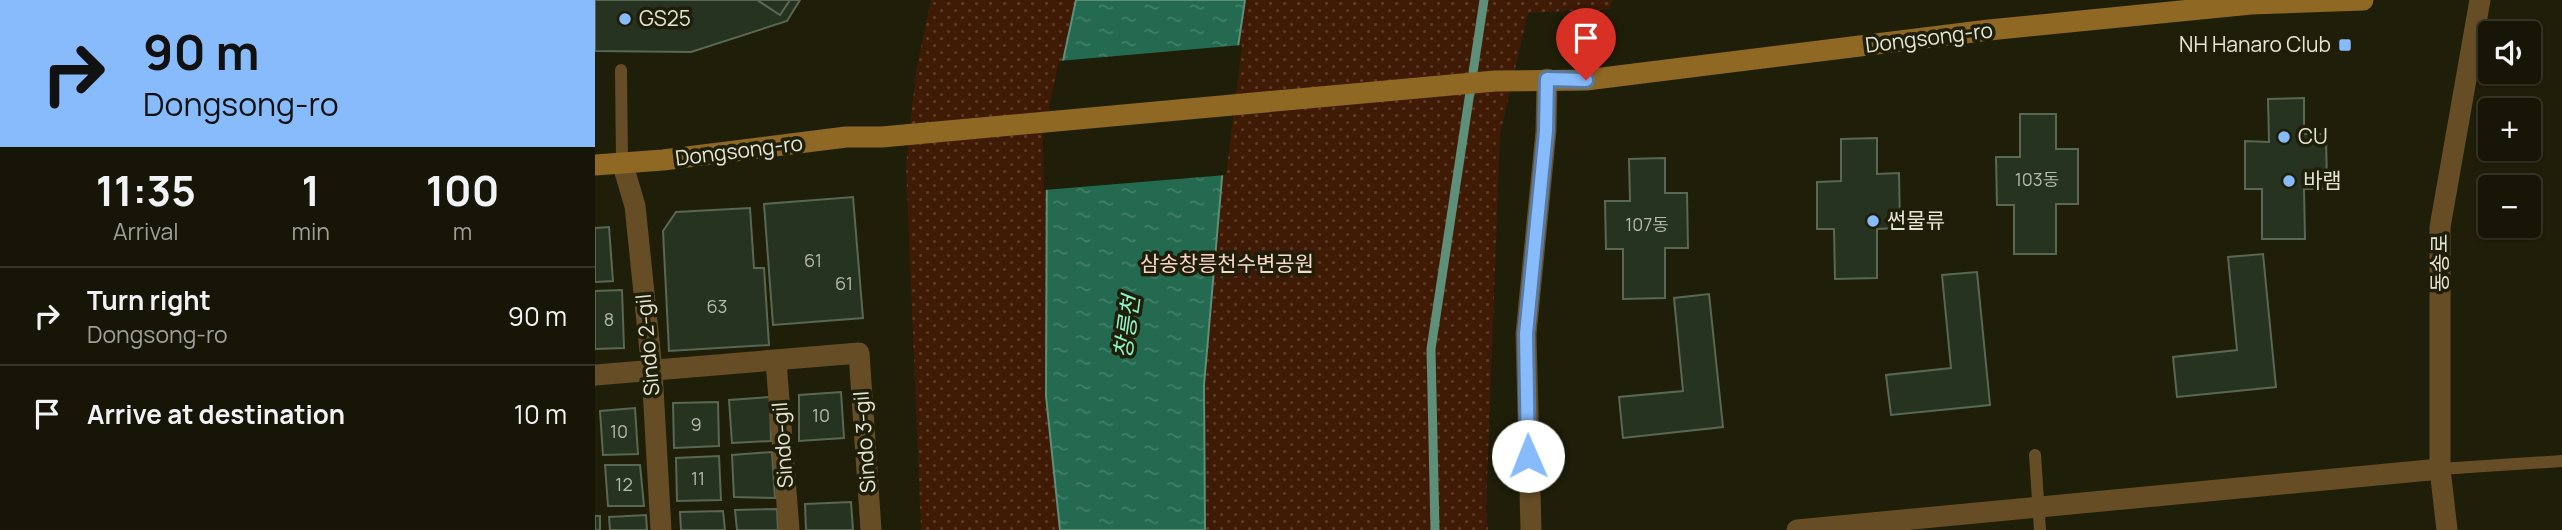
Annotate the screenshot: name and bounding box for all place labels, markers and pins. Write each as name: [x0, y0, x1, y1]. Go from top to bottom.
place label: GS25: [639, 4, 691, 32]
pin: [1556, 8, 1616, 80]
marker: GS25: [617, 11, 633, 27]
place label: NH Hanaro Club: [2179, 30, 2331, 58]
marker: NH Hanaro Club: [2337, 37, 2353, 53]
place label: CU: [2298, 122, 2328, 150]
marker: CU: [2276, 129, 2292, 145]
place label: 바램: [2303, 166, 2342, 194]
marker: 바램: [2281, 173, 2297, 189]
place label: 썬물류: [1887, 206, 1945, 234]
marker: 썬물류: [1865, 213, 1881, 229]

